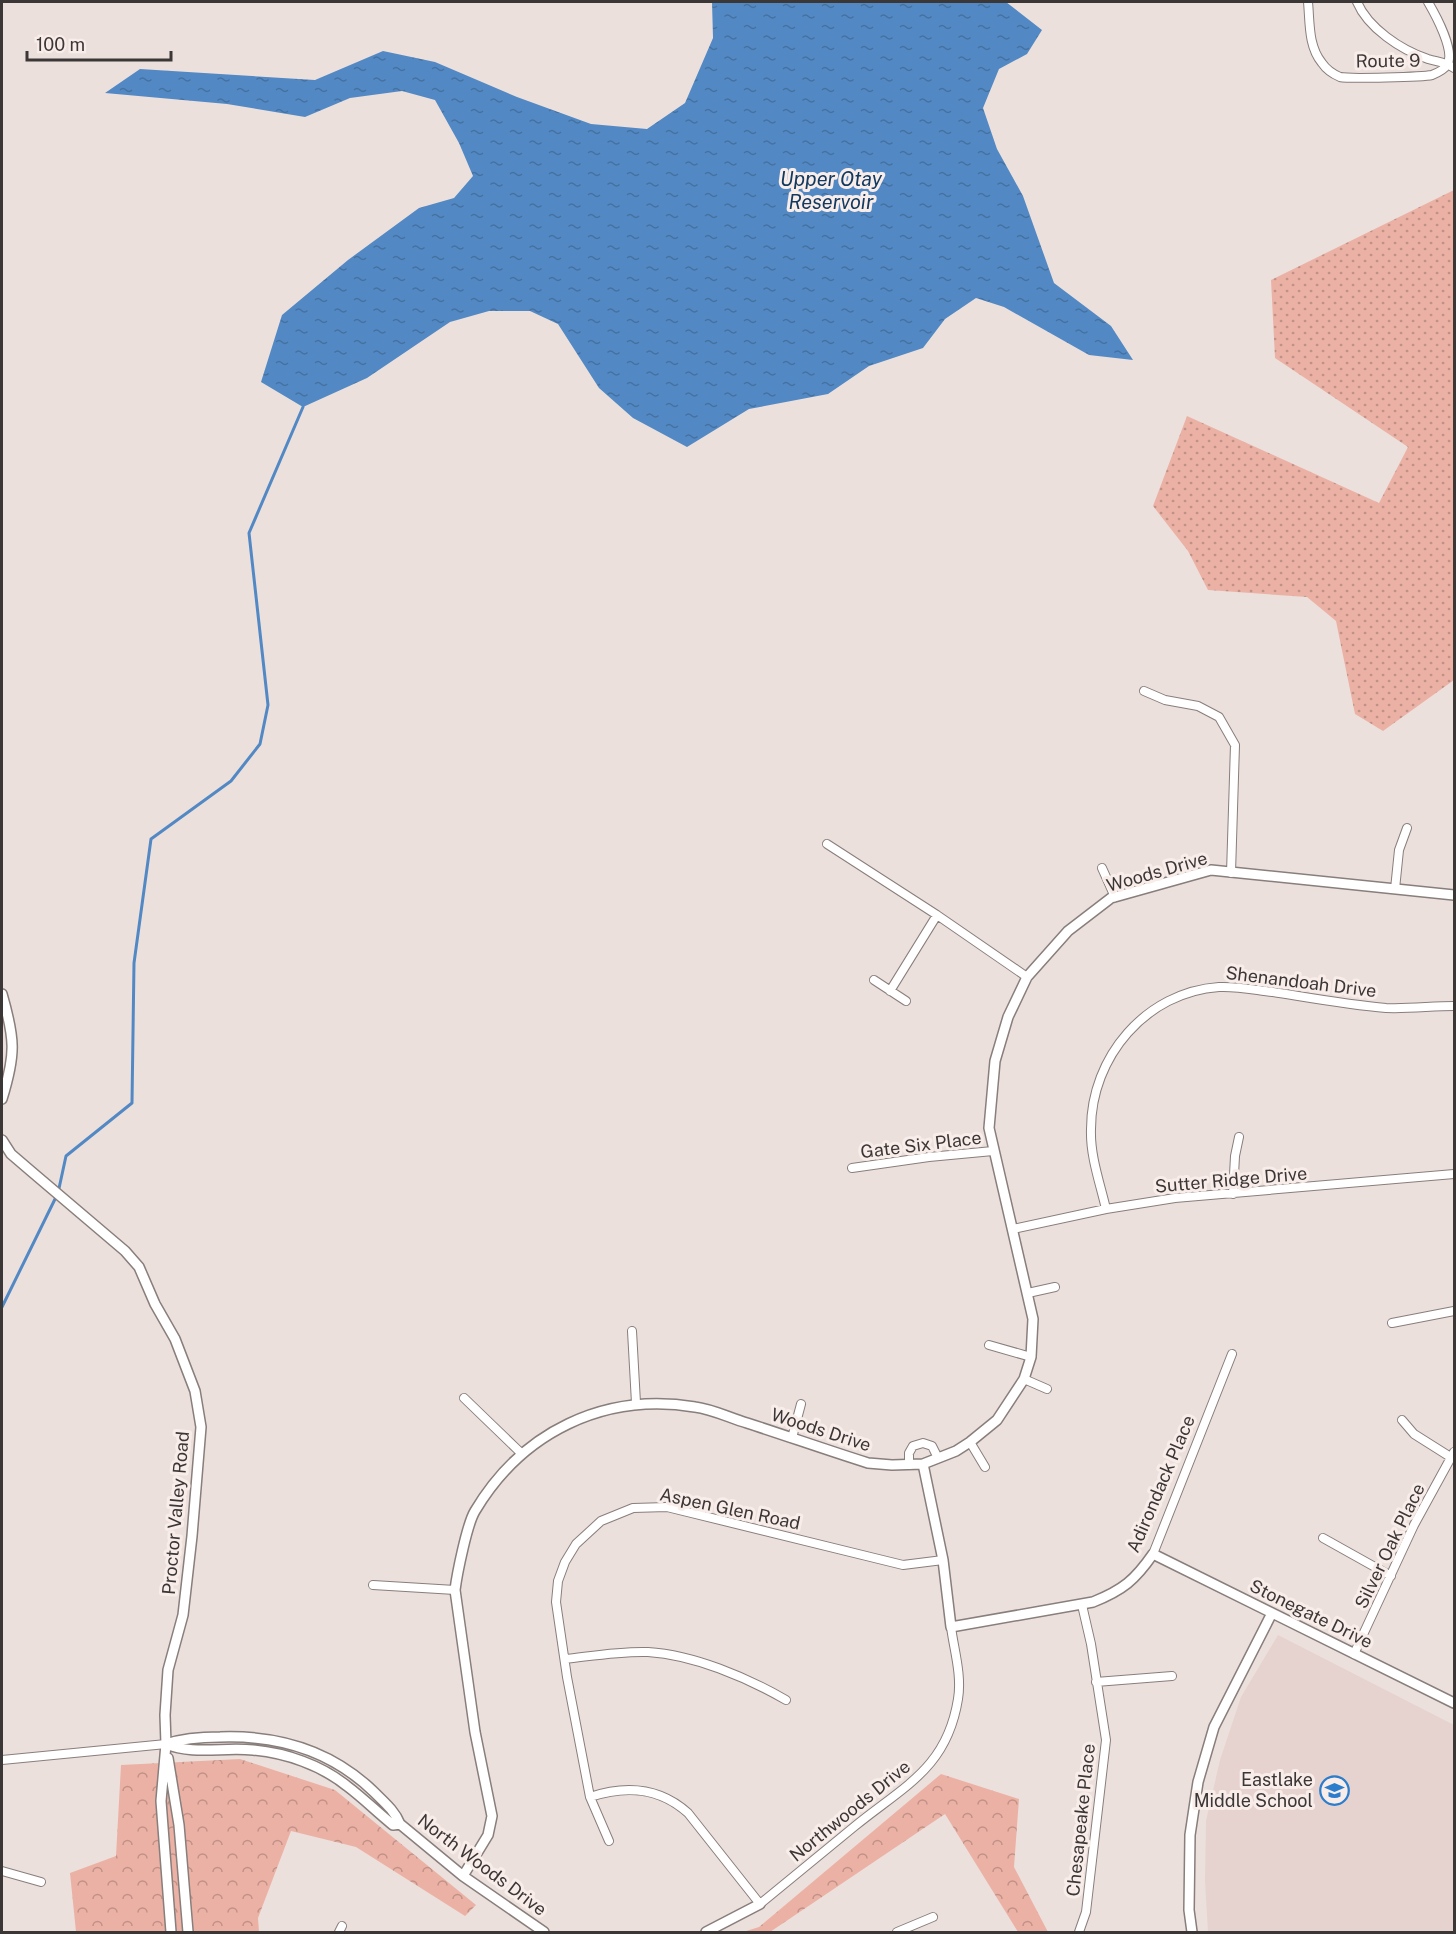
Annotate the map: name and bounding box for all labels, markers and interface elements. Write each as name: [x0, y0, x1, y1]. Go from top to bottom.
scale bar: [27, 24, 171, 62]
text: 100 m: [36, 34, 85, 55]
street label: Route 9: [1355, 49, 1421, 72]
water label: Upper Otay Reservoir: [780, 167, 883, 214]
street label: Woods Drive: [1104, 847, 1210, 896]
street label: Shenandoah Drive: [1224, 962, 1378, 1001]
street label: Gate Six Place: [859, 1127, 983, 1162]
street label: Sutter Ridge Drive: [1154, 1162, 1308, 1197]
street label: Woods Drive: [768, 1403, 874, 1456]
street label: Adirondack Place: [1122, 1412, 1199, 1556]
street label: Proctor Valley Road: [158, 1430, 193, 1596]
street label: Silver Oak Place: [1350, 1480, 1429, 1612]
street label: Aspen Glen Road: [658, 1483, 802, 1534]
street label: Stonegate Drive: [1246, 1575, 1376, 1652]
street label: Chesapeake Place: [1062, 1742, 1099, 1897]
street label: Northwoods Drive: [785, 1756, 914, 1866]
place label: Eastlake Middle School: [1194, 1769, 1313, 1811]
school or university icon: Eastlake Middle School: [1318, 1774, 1350, 1806]
street label: North Woods Drive: [414, 1809, 551, 1920]

